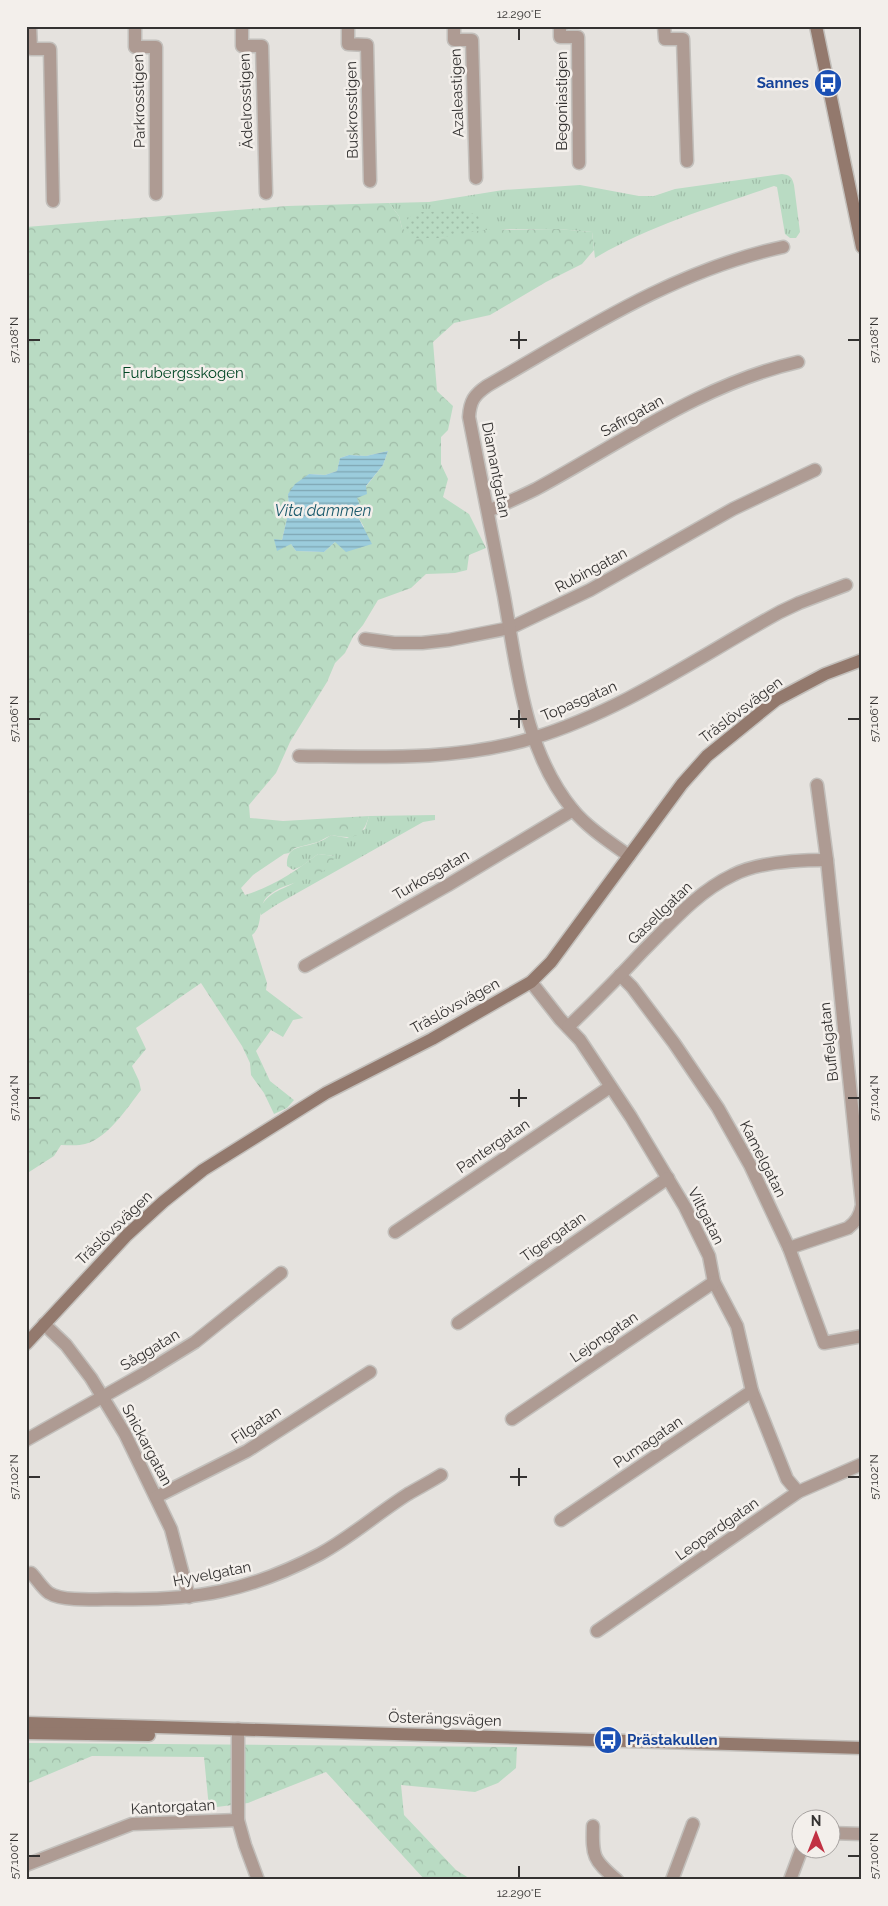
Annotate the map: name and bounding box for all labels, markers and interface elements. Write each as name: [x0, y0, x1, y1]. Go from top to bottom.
text: 12.290°E: [497, 7, 541, 21]
street label: Azaleastigen: [446, 48, 468, 138]
street label: Begoniastigen: [553, 51, 571, 151]
street label: Ädelrosstigen: [234, 53, 257, 149]
street label: Parkrosstigen: [129, 54, 149, 148]
street label: Buskrosstigen: [342, 61, 362, 159]
bus stop icon: Sannes: [813, 68, 843, 98]
place label: Sannes: [757, 74, 809, 92]
text: 57.108°N: [7, 317, 21, 363]
text: 57.108°N: [867, 317, 881, 363]
park label: Furubergsskogen: [122, 364, 244, 382]
street label: Safirgatan: [597, 391, 667, 441]
street label: Diamantgatan: [478, 421, 514, 519]
water label: Vita dammen: [274, 501, 372, 520]
street label: Rubingatan: [552, 543, 630, 597]
street label: Träslövsvägen: [696, 673, 786, 747]
street label: Topasgatan: [538, 677, 620, 725]
text: 57.106°N: [7, 696, 21, 742]
text: 57.106°N: [867, 696, 881, 742]
street label: Turkosgatan: [390, 846, 472, 904]
street label: Gasellgatan: [624, 878, 696, 948]
street label: Träslövsvägen: [407, 974, 503, 1038]
street label: Buffelgatan: [816, 1001, 842, 1083]
text: 57.104°N: [7, 1075, 21, 1121]
text: 57.104°N: [867, 1075, 881, 1121]
street label: Pantergatan: [453, 1115, 533, 1177]
street label: Kamelgatan: [736, 1118, 790, 1200]
street label: Viltgatan: [684, 1184, 728, 1248]
street label: Träslövsvägen: [72, 1187, 156, 1269]
street label: Tigergatan: [517, 1208, 589, 1266]
street label: Lejongatan: [567, 1308, 641, 1366]
street label: Såggatan: [117, 1325, 183, 1375]
street label: Snickargatan: [118, 1401, 176, 1489]
street label: Filgatan: [228, 1402, 284, 1448]
street label: Pumagatan: [610, 1412, 686, 1472]
text: 57.102°N: [7, 1454, 21, 1500]
text: 57.102°N: [867, 1454, 881, 1500]
street label: Leopardgatan: [672, 1494, 762, 1564]
street label: Hyvelgatan: [171, 1558, 253, 1590]
street label: Österängsvägen: [388, 1707, 502, 1730]
bus stop icon: Prästakullen: [593, 1725, 623, 1755]
place label: Prästakullen: [627, 1731, 718, 1749]
street label: Kantorgatan: [130, 1796, 216, 1818]
north arrow: [790, 1808, 840, 1858]
text: N: [811, 1813, 821, 1829]
text: 57.100°N: [7, 1833, 21, 1879]
text: 57.100°N: [867, 1833, 881, 1879]
text: 12.290°E: [497, 1886, 541, 1900]

